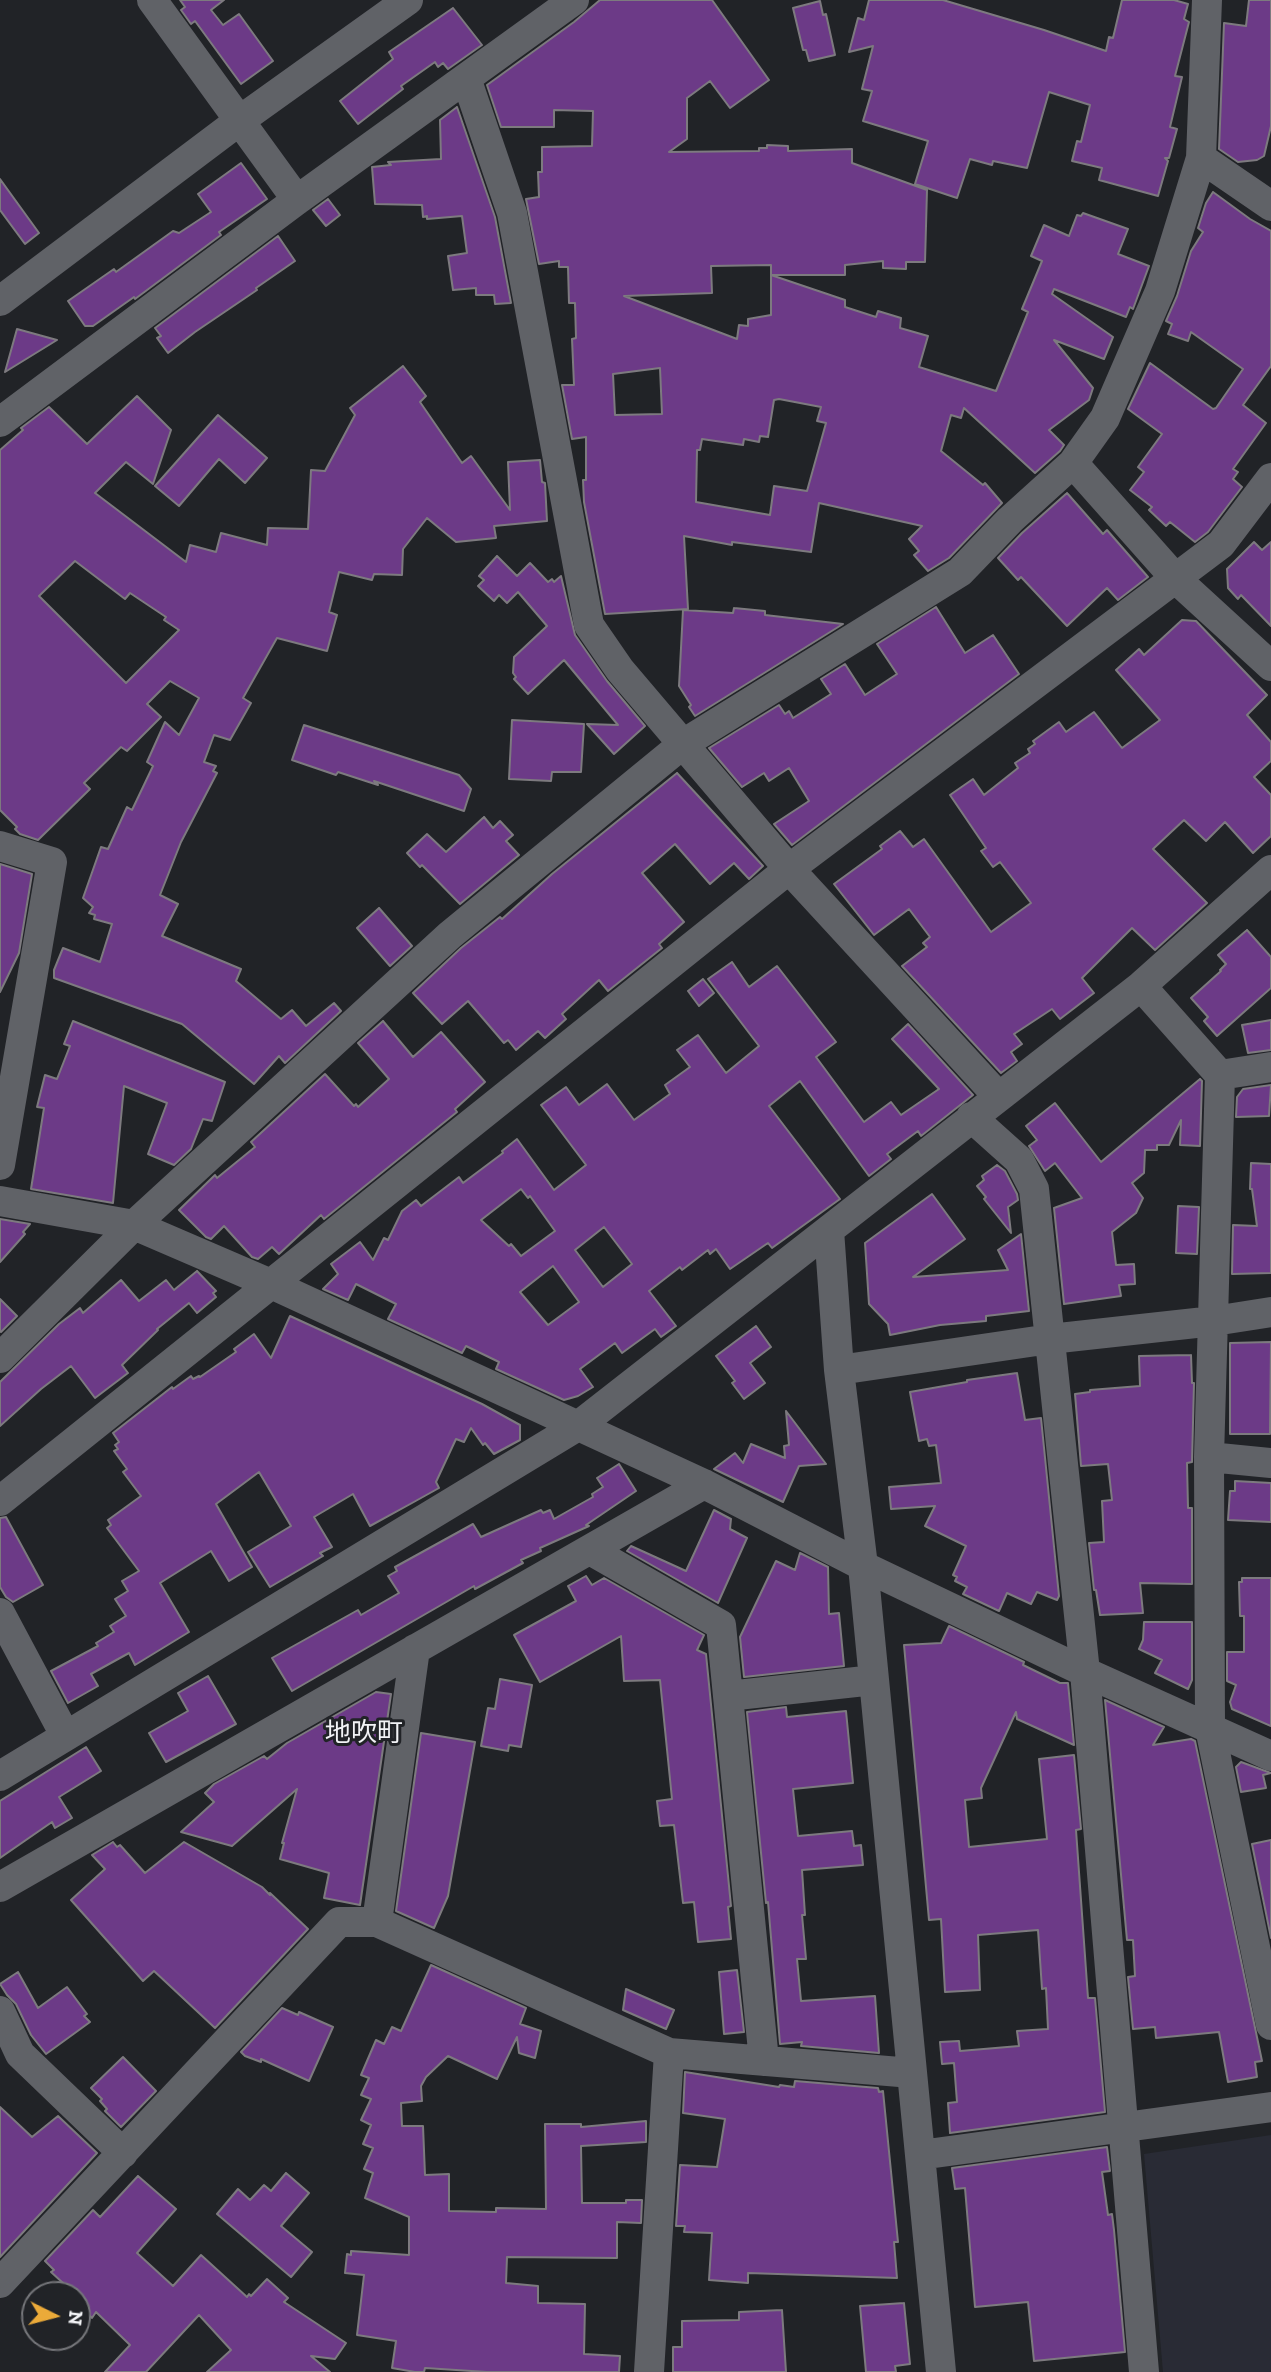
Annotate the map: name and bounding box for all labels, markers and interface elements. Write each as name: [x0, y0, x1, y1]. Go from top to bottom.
district label: 地吹町: [325, 1718, 403, 1750]
north arrow: [21, 2281, 91, 2351]
text: N: [63, 2310, 88, 2326]

